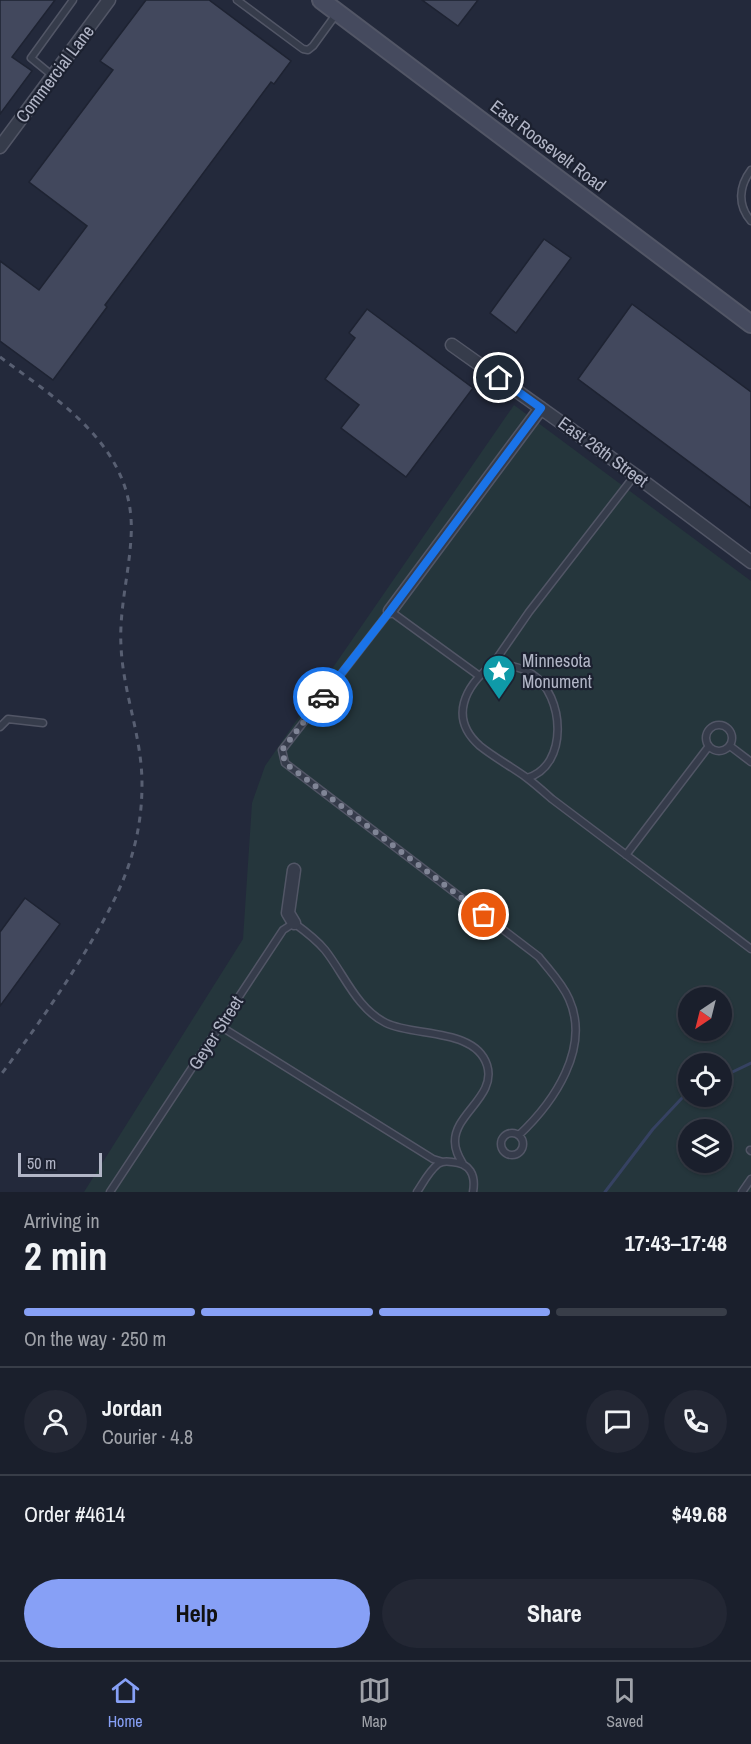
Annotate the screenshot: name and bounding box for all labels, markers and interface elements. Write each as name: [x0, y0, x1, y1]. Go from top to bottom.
street label: Commercial Lane: [10, 20, 100, 128]
street label: East Roosevelt Road: [485, 94, 611, 197]
pin: [473, 352, 524, 403]
icon: home: [482, 361, 515, 394]
street label: East 26th Street: [553, 410, 653, 493]
place label: Minnesota Monument: [522, 648, 592, 694]
place icon: Minnesota Monument: [481, 653, 517, 700]
courier: [293, 667, 353, 727]
icon: car: [307, 681, 340, 714]
pin: [458, 889, 509, 940]
icon: bag: [467, 898, 500, 931]
north arrow: [678, 987, 732, 1041]
map controls: [678, 987, 732, 1173]
street label: Geyer Street: [182, 991, 249, 1075]
button: locate: [678, 1053, 732, 1107]
button: layers: [678, 1119, 732, 1173]
scale bar: [18, 1150, 102, 1178]
text: 50 m: [27, 1152, 56, 1174]
text: Arriving in: [24, 1207, 100, 1234]
text: 17:43–17:48: [625, 1228, 727, 1258]
text: 2 min: [24, 1230, 108, 1282]
text: On the way · 250 m: [24, 1325, 166, 1352]
button: person: [24, 1390, 87, 1453]
button: chat: [586, 1390, 649, 1453]
button: phone: [664, 1390, 727, 1453]
text: Jordan: [102, 1393, 162, 1423]
text: Courier · 4.8: [102, 1423, 193, 1450]
text: Order #4614: [24, 1499, 125, 1529]
text: $49.68: [672, 1499, 727, 1529]
button: Help: [24, 1579, 370, 1648]
button: Share: [382, 1579, 727, 1648]
tab: Home: [108, 1674, 143, 1732]
tab: Map: [358, 1674, 391, 1732]
tab: Saved: [606, 1674, 643, 1732]

